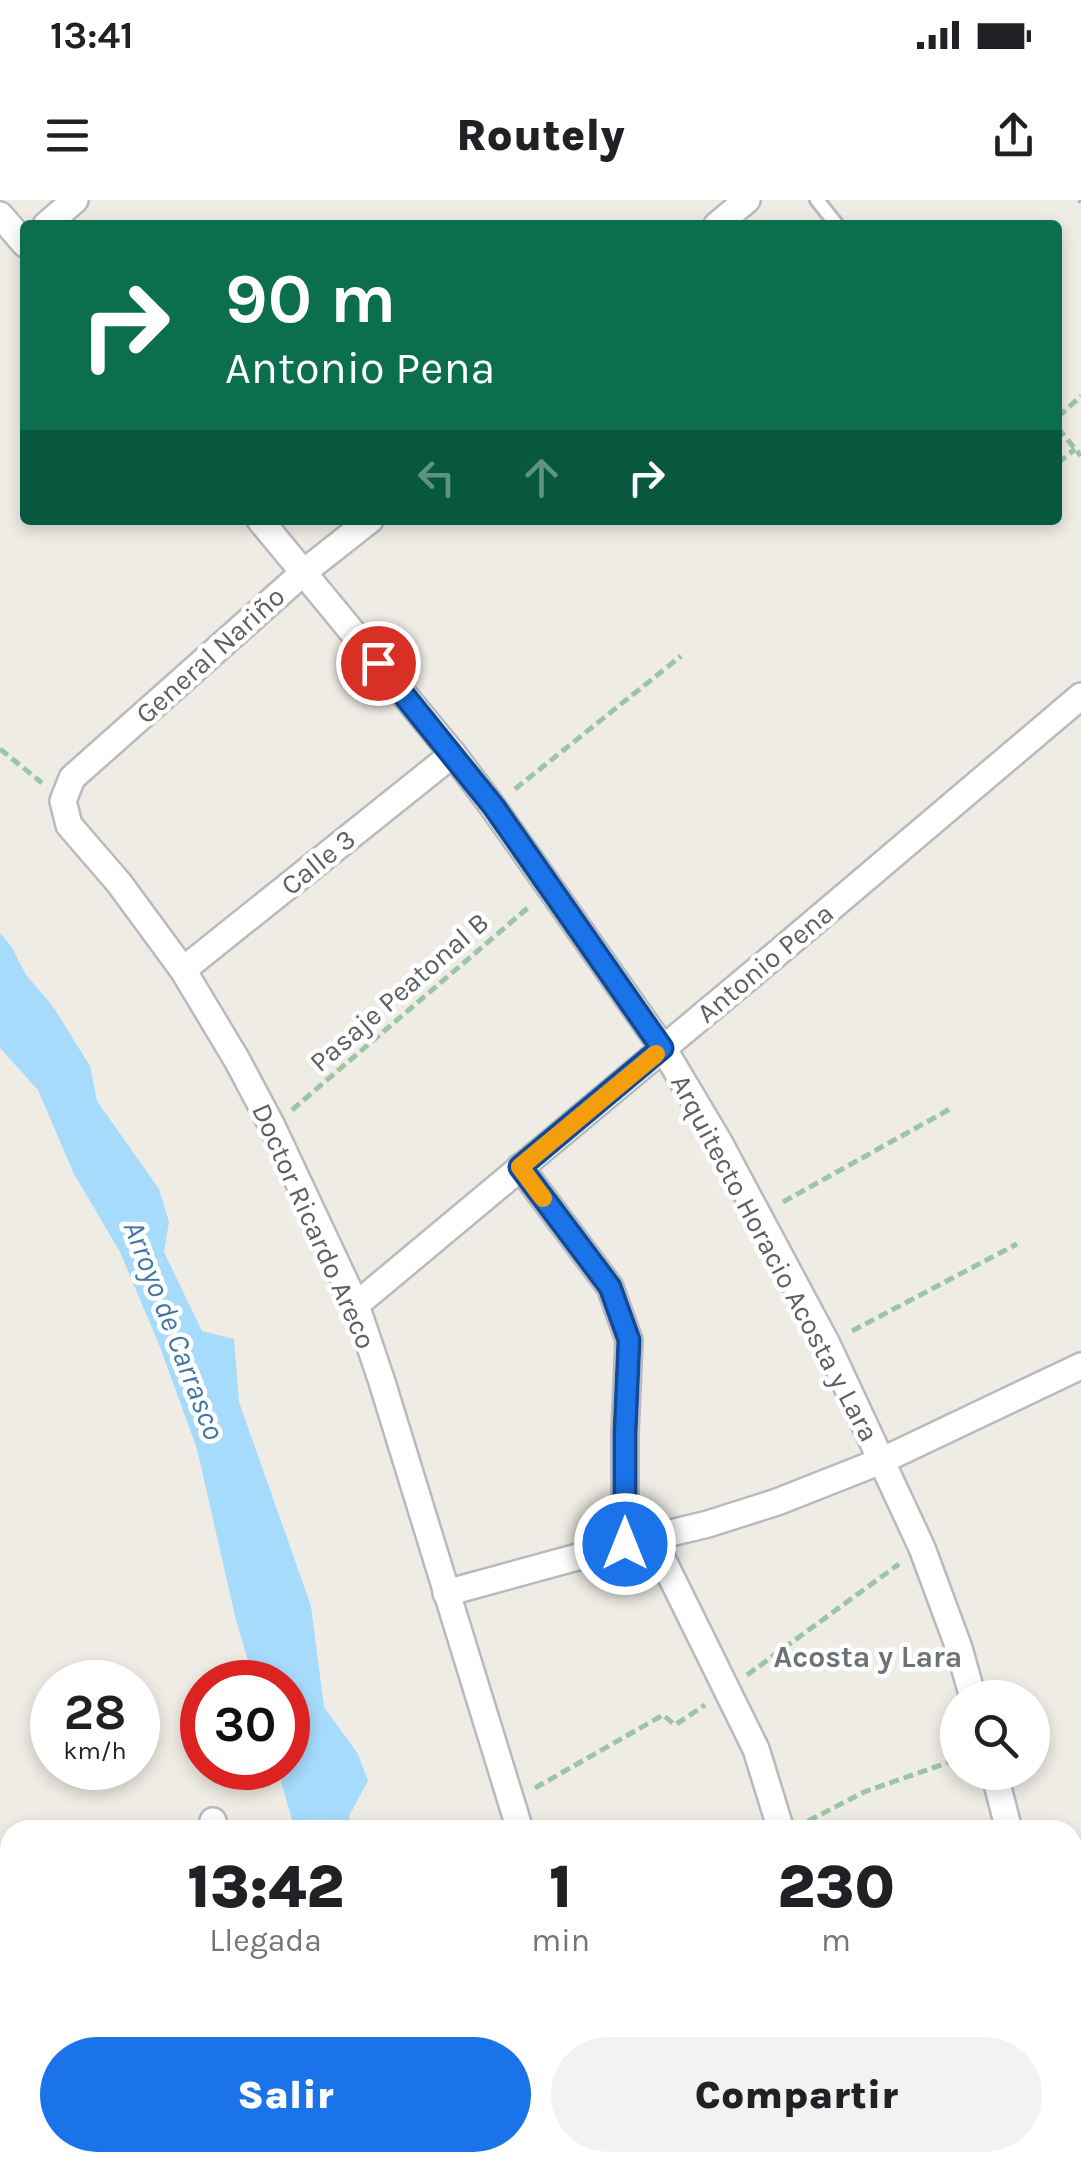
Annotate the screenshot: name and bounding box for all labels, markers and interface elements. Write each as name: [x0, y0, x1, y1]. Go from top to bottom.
text: 13:41: [50, 13, 134, 58]
icon: menu: [40, 108, 95, 163]
icon: share: [986, 108, 1041, 163]
text: Routely: [456, 109, 625, 161]
text: 90 m: [225, 258, 396, 340]
icon: right: [60, 260, 190, 390]
text: Antonio Pena: [225, 342, 495, 394]
icon: left: [409, 450, 464, 505]
icon: ahead: [514, 450, 569, 505]
icon: right: [619, 450, 674, 505]
street label: General Nariño: [129, 580, 291, 730]
pin: [336, 621, 421, 706]
icon: arrive: [351, 636, 406, 691]
street label: Calle 3: [274, 822, 362, 902]
street label: Antonio Pena: [690, 896, 840, 1030]
street label: Pasaje Peatonal B: [303, 905, 495, 1079]
street label: Arquitecto Horacio Acosta y Lara: [664, 1069, 886, 1447]
street label: Doctor Ricardo Areco: [245, 1098, 383, 1354]
water label: Arroyo de Carrasco: [116, 1215, 232, 1445]
position arrow: [573, 1492, 677, 1596]
district label: Acosta y Lara: [774, 1639, 962, 1675]
speed limit sign: 30: [180, 1660, 310, 1790]
map controls: [940, 1680, 1050, 1790]
button: search: [940, 1680, 1050, 1790]
text: 28: [64, 1683, 126, 1742]
text: km/h: [63, 1736, 127, 1765]
text: 13:42: [187, 1852, 344, 1922]
text: 1: [549, 1852, 572, 1922]
text: 230: [777, 1852, 895, 1922]
text: Llegada: [209, 1922, 322, 1959]
text: min: [531, 1922, 590, 1959]
text: m: [821, 1922, 851, 1959]
button: Salir: [40, 2037, 531, 2152]
button: Compartir: [551, 2037, 1042, 2152]

